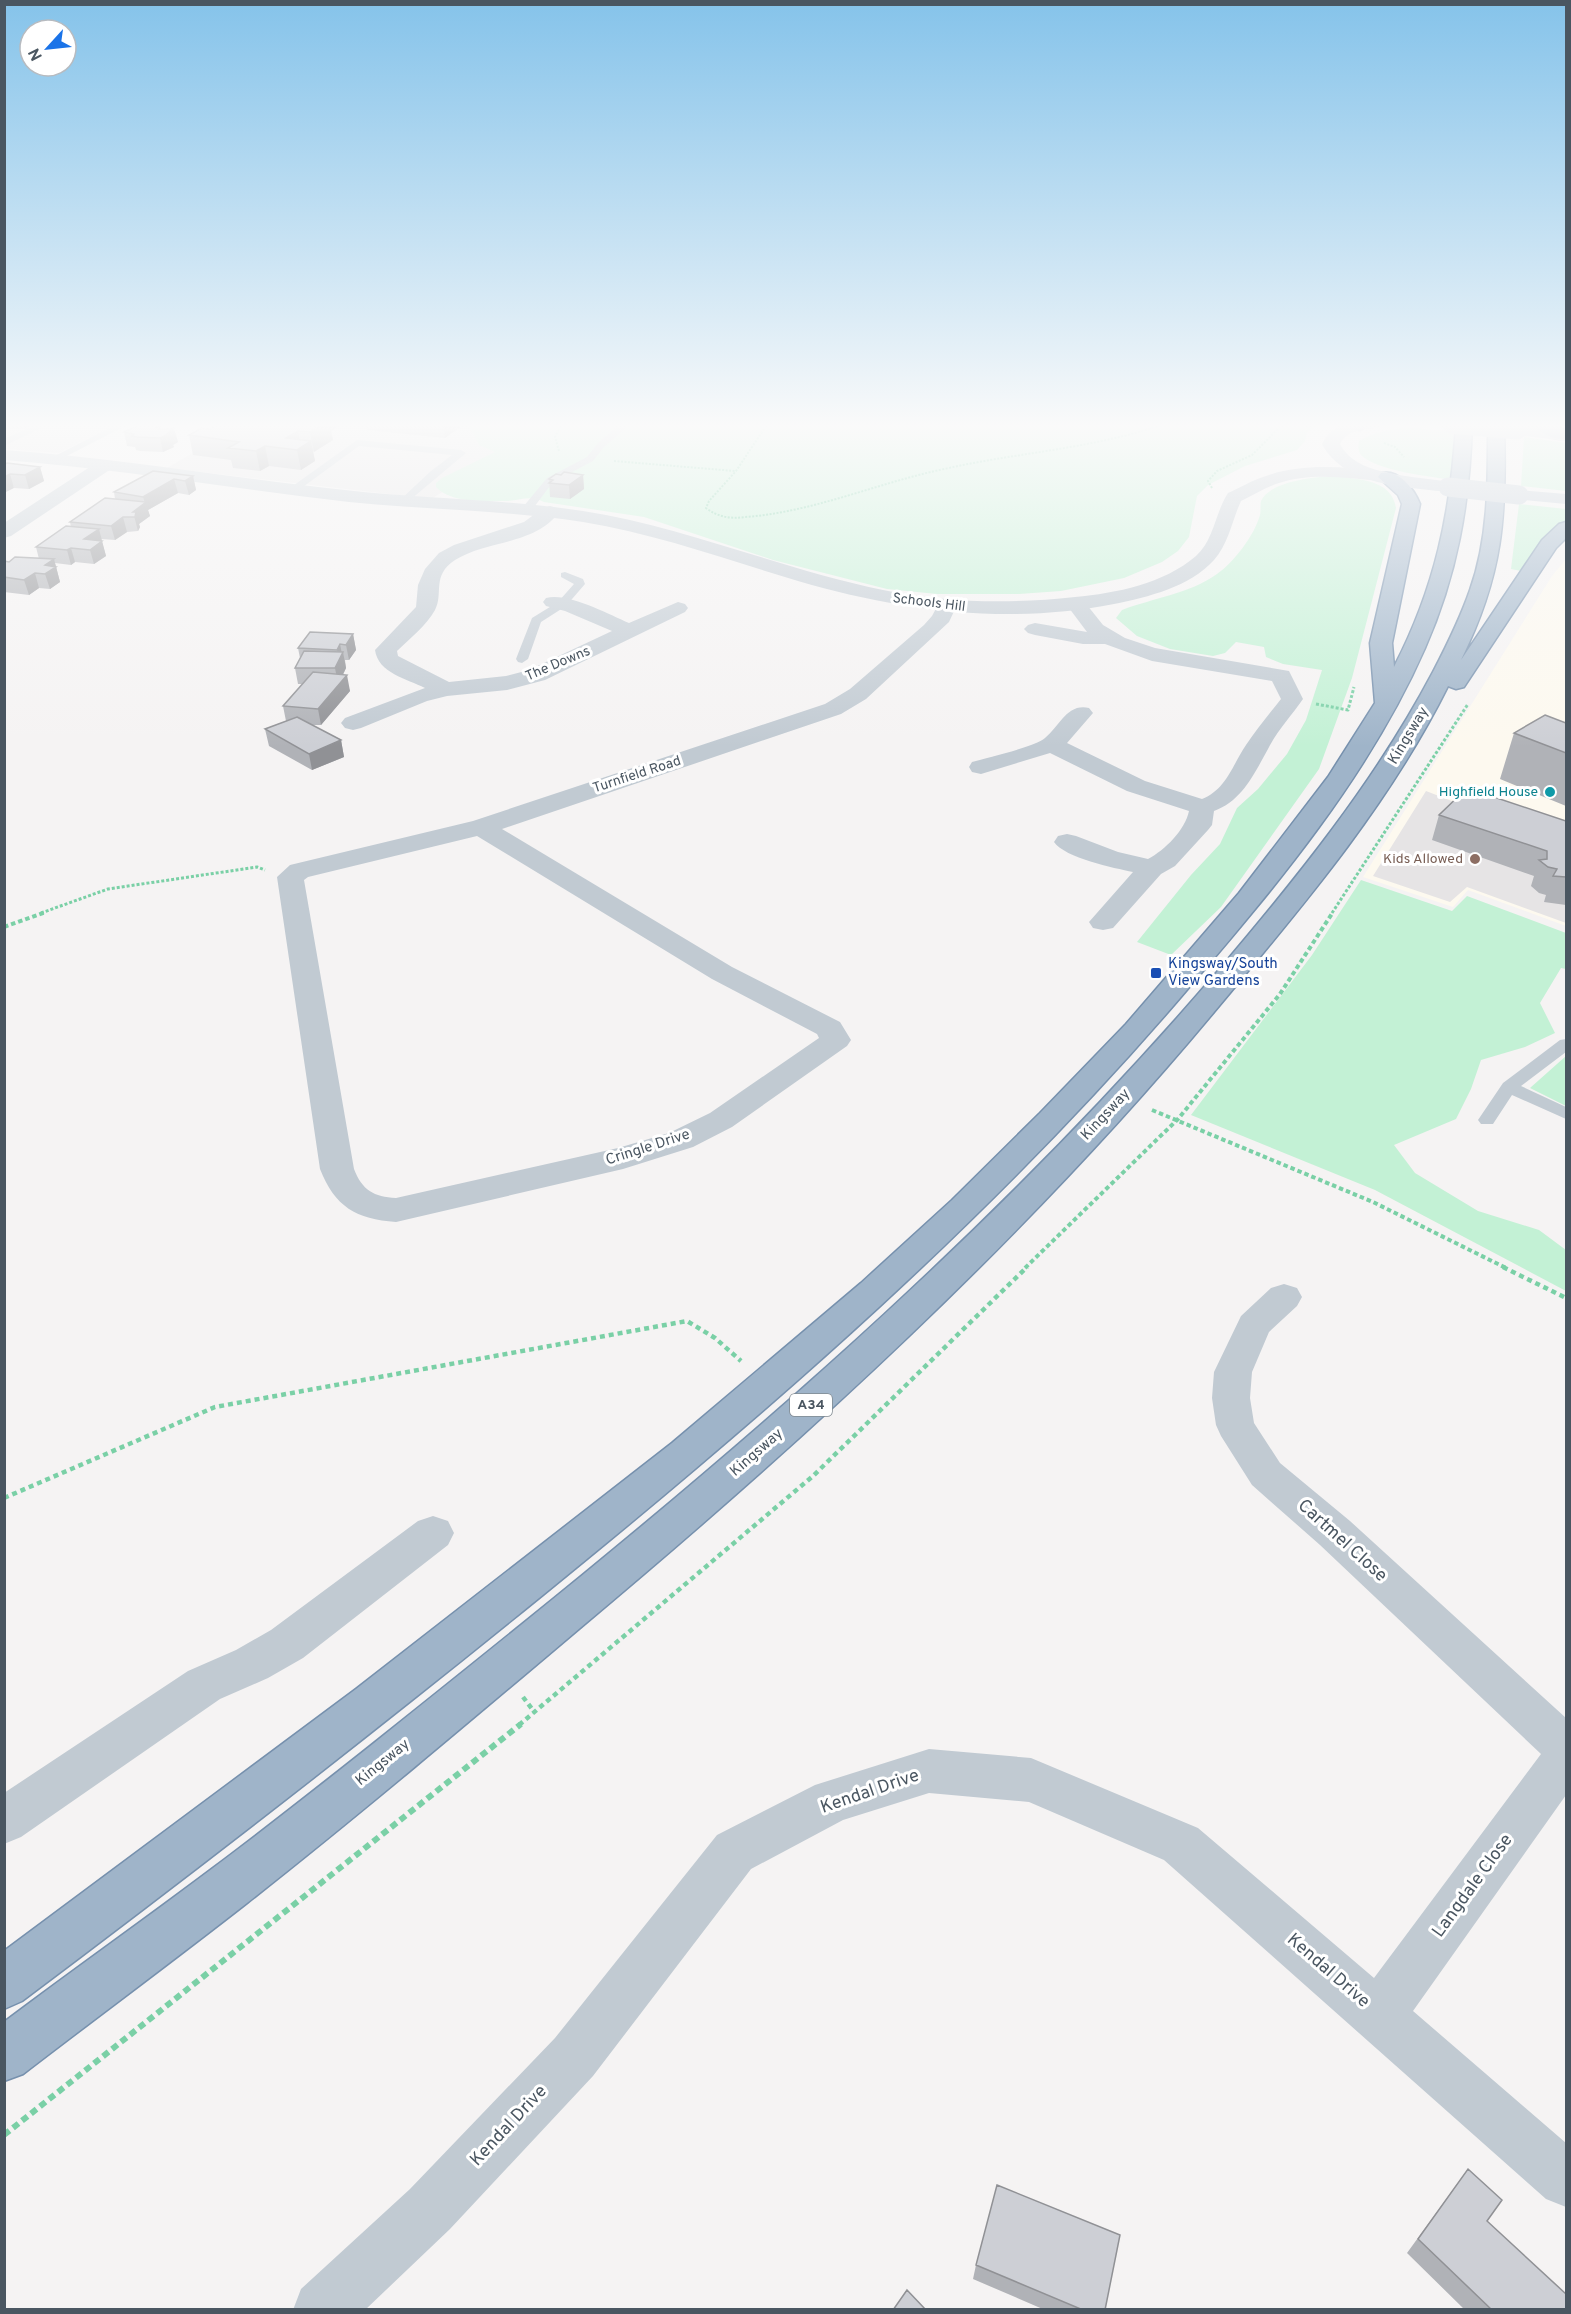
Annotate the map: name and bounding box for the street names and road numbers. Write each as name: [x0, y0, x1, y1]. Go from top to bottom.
street label: Schools Hill: [892, 590, 966, 616]
street label: The Downs: [523, 643, 593, 685]
street label: Kingsway: [1384, 704, 1434, 768]
street label: Turnfield Road: [591, 753, 683, 797]
street label: Kingsway: [1077, 1085, 1135, 1145]
street label: Cringle Drive: [603, 1125, 693, 1171]
road number: A34: [790, 1394, 832, 1416]
street label: Kingsway: [727, 1425, 787, 1481]
street label: Cartmel Close: [1292, 1495, 1392, 1587]
street label: Kingsway: [352, 1735, 414, 1791]
street label: Kendal Drive: [818, 1764, 922, 1820]
street label: Langdale Close: [1428, 1830, 1518, 1942]
street label: Kendal Drive: [1282, 1929, 1374, 2013]
street label: Kendal Drive: [466, 2081, 552, 2171]

